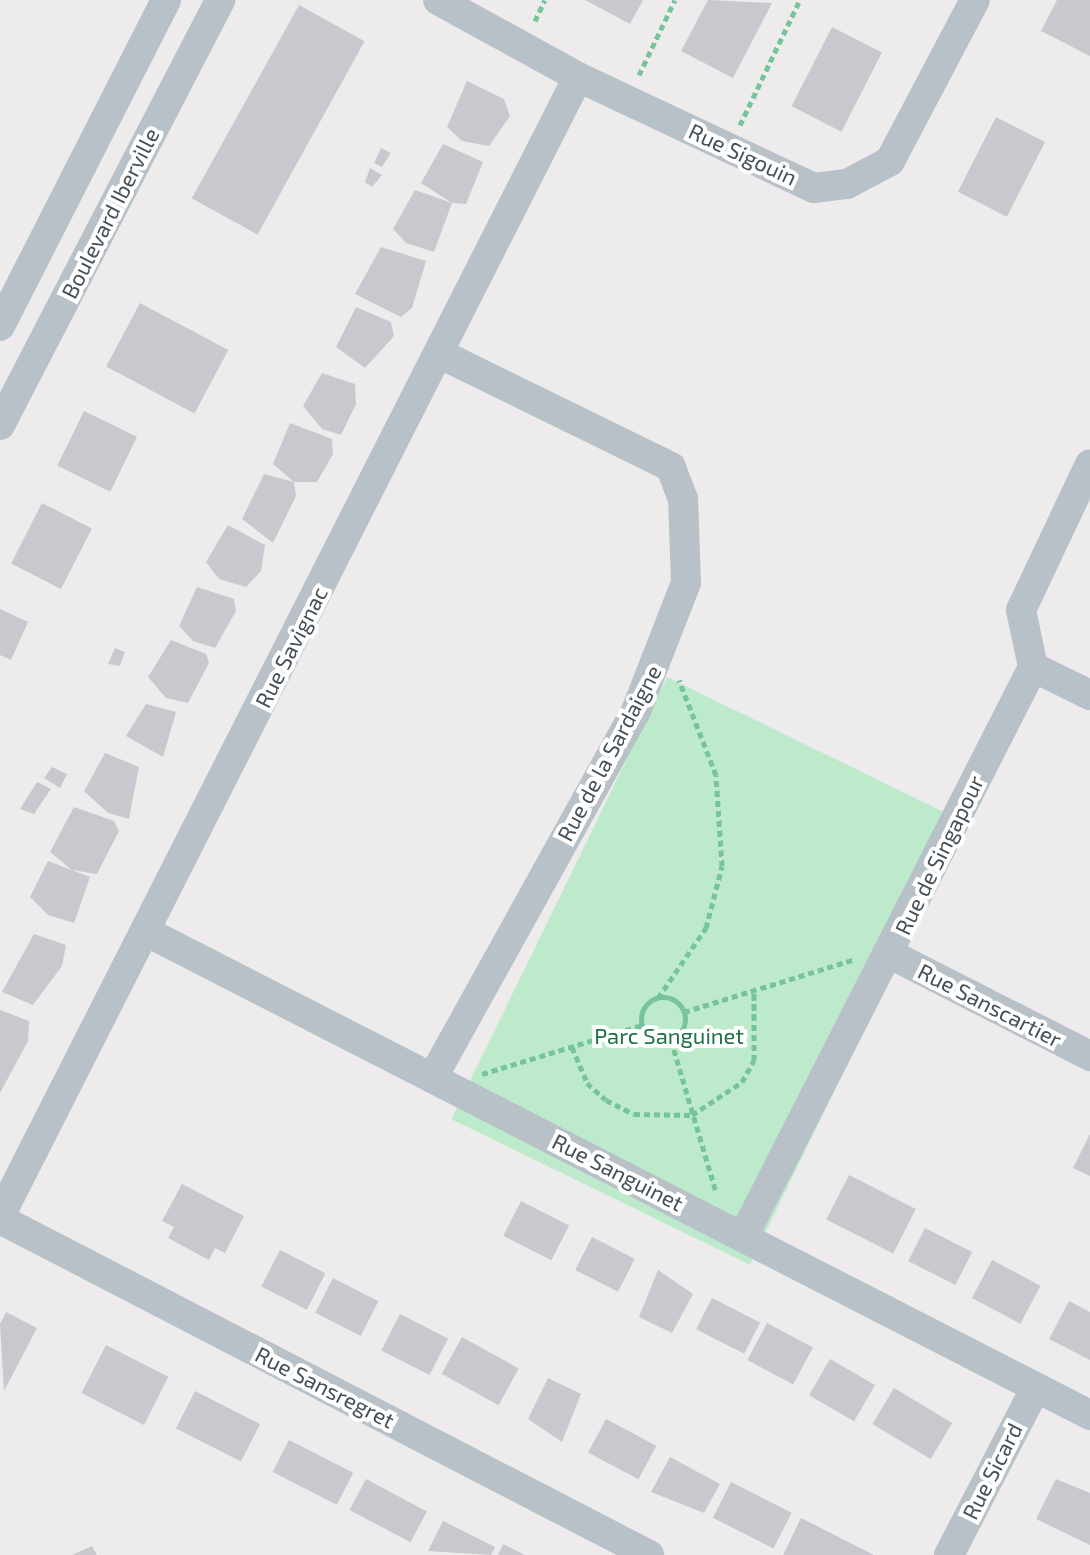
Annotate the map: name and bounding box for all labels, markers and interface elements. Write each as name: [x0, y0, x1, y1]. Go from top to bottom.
street label: Rue Sigouin: [685, 118, 801, 190]
street label: Boulevard Iberville: [56, 123, 164, 303]
street label: Rue Savignac: [249, 582, 333, 712]
street label: Rue de la Sardaigne: [551, 660, 667, 846]
street label: Rue de Singapour: [889, 771, 989, 939]
street label: Rue Sanscartier: [914, 958, 1066, 1052]
park label: Parc Sanguinet: [594, 1023, 744, 1049]
street label: Rue Sanguinet: [548, 1128, 688, 1216]
street label: Rue Sansregret: [251, 1341, 399, 1433]
street label: Rue Sicard: [956, 1418, 1028, 1524]

